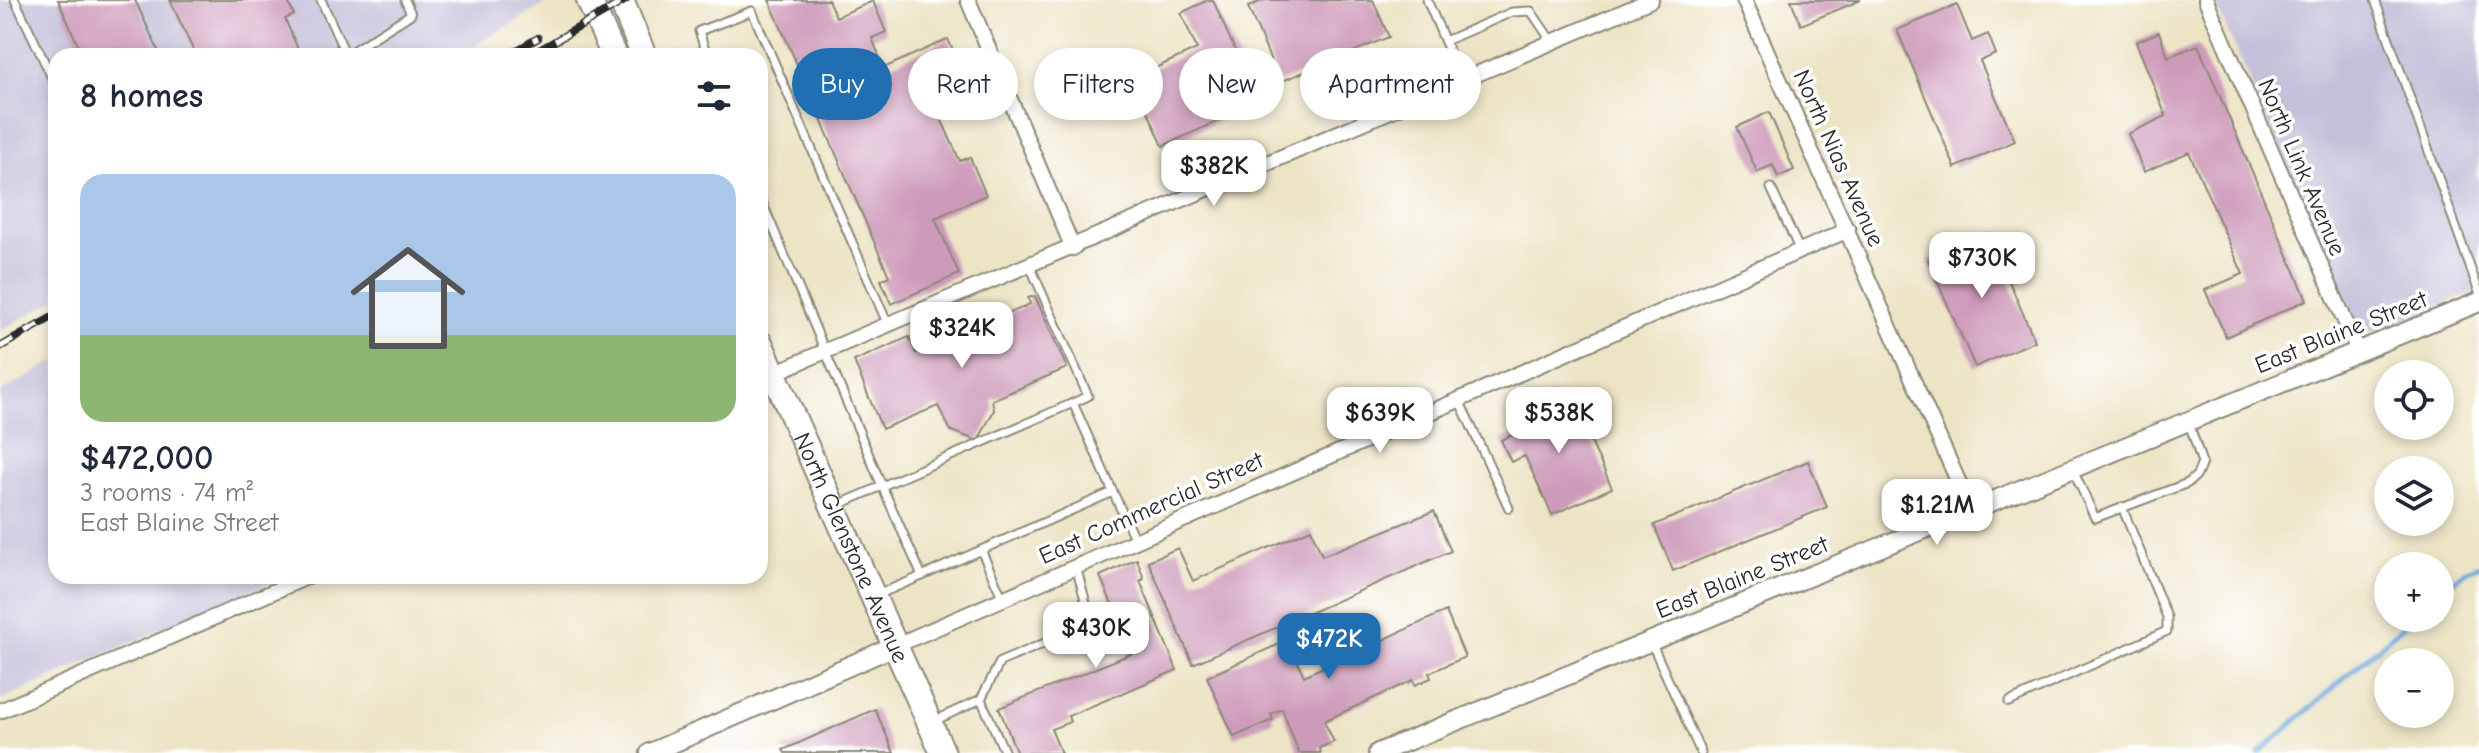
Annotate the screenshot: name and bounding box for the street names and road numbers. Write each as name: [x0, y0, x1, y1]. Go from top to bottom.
street label: North Nias Avenue: [1787, 65, 1891, 251]
street label: North Link Avenue: [2252, 74, 2352, 260]
street label: East Blaine Street: [2251, 284, 2432, 379]
street label: North Glenstone Avenue: [788, 428, 915, 667]
street label: East Commercial Street: [1035, 445, 1268, 570]
street label: East Blaine Street: [1652, 529, 1833, 624]

